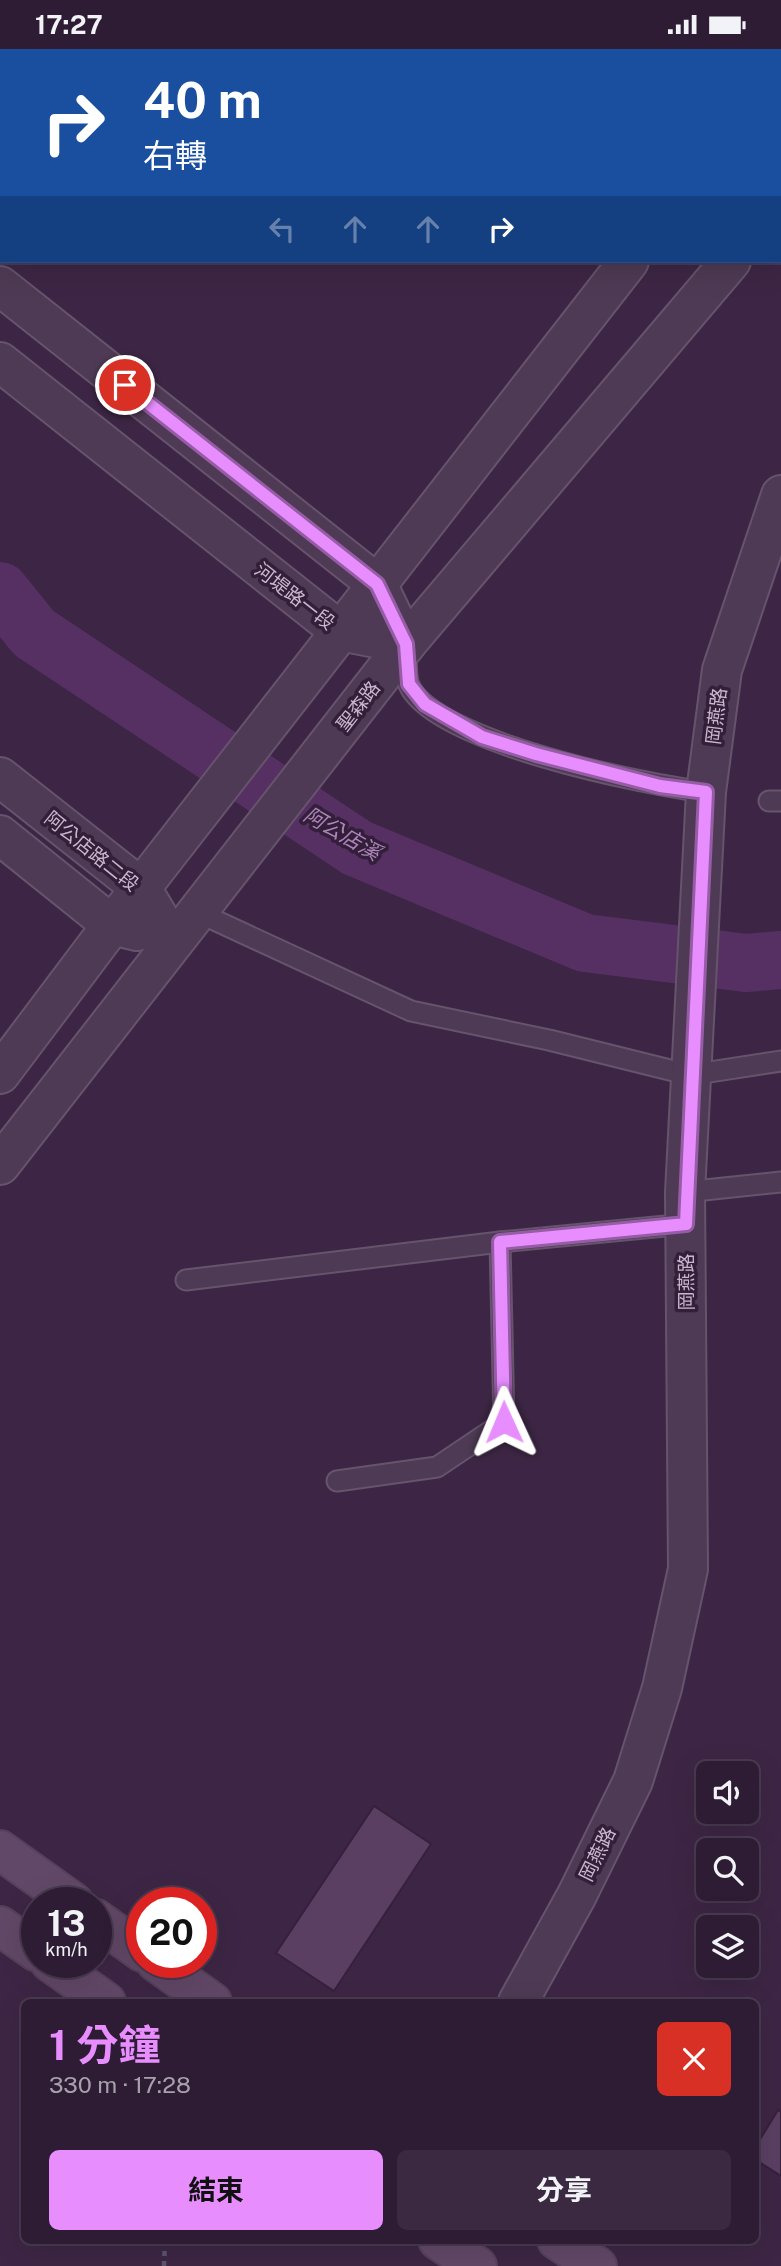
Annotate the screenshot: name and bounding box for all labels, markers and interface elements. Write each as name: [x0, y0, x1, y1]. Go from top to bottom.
text: 17:27: [35, 9, 103, 40]
text: 40 m: [143, 71, 262, 129]
icon: right: [28, 77, 119, 168]
text: 右轉: [143, 137, 207, 174]
icon: left: [263, 210, 301, 248]
icon: ahead: [336, 210, 374, 248]
icon: ahead: [409, 210, 447, 248]
icon: right: [482, 210, 520, 248]
pin: [95, 355, 155, 415]
icon: arrive: [106, 366, 144, 404]
street label: 河堤路一段: [251, 558, 339, 634]
street label: 聖森路: [332, 677, 384, 735]
street label: 岡燕路: [702, 686, 730, 746]
water label: 阿公店溪: [300, 802, 387, 867]
street label: 阿公店路二段: [41, 807, 143, 895]
street label: 岡燕路: [675, 1253, 697, 1311]
position arrow: [467, 1385, 541, 1459]
map controls: [696, 1761, 759, 1978]
button: sound: [696, 1761, 759, 1824]
street label: 岡燕路: [575, 1824, 619, 1884]
button: search: [696, 1838, 759, 1901]
speed limit sign: 20: [126, 1887, 217, 1978]
text: 13: [47, 1903, 86, 1944]
button: layers: [696, 1915, 759, 1978]
text: km/h: [45, 1939, 88, 1960]
text: 1 分鐘: [49, 2020, 160, 2069]
button: close: [657, 2022, 731, 2096]
text: 330 m · 17:28: [49, 2071, 191, 2098]
button: 結束: [49, 2150, 383, 2230]
button: 分享: [397, 2150, 731, 2230]

